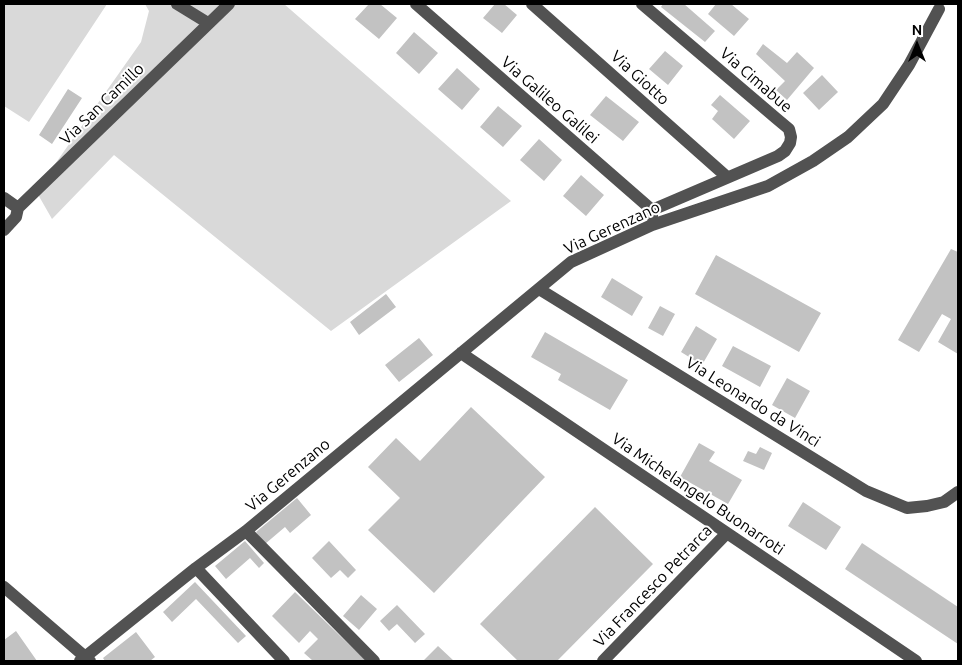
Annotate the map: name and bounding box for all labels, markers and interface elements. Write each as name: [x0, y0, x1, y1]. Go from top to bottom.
north arrow: [892, 20, 942, 70]
text: N: [912, 22, 922, 38]
street label: Via Cimabue: [716, 43, 796, 117]
street label: Via Giotto: [607, 47, 673, 109]
street label: Via Galileo Galilei: [497, 52, 603, 148]
street label: Via San Camillo: [56, 59, 148, 149]
street label: Via Gerenzano: [561, 197, 663, 259]
street label: Via Leonardo da Vinci: [682, 353, 824, 451]
street label: Via Michelangelo Buonarroti: [608, 429, 788, 559]
street label: Via Gerenzano: [242, 434, 334, 516]
street label: Via Francesco Petrarca: [590, 521, 716, 651]

